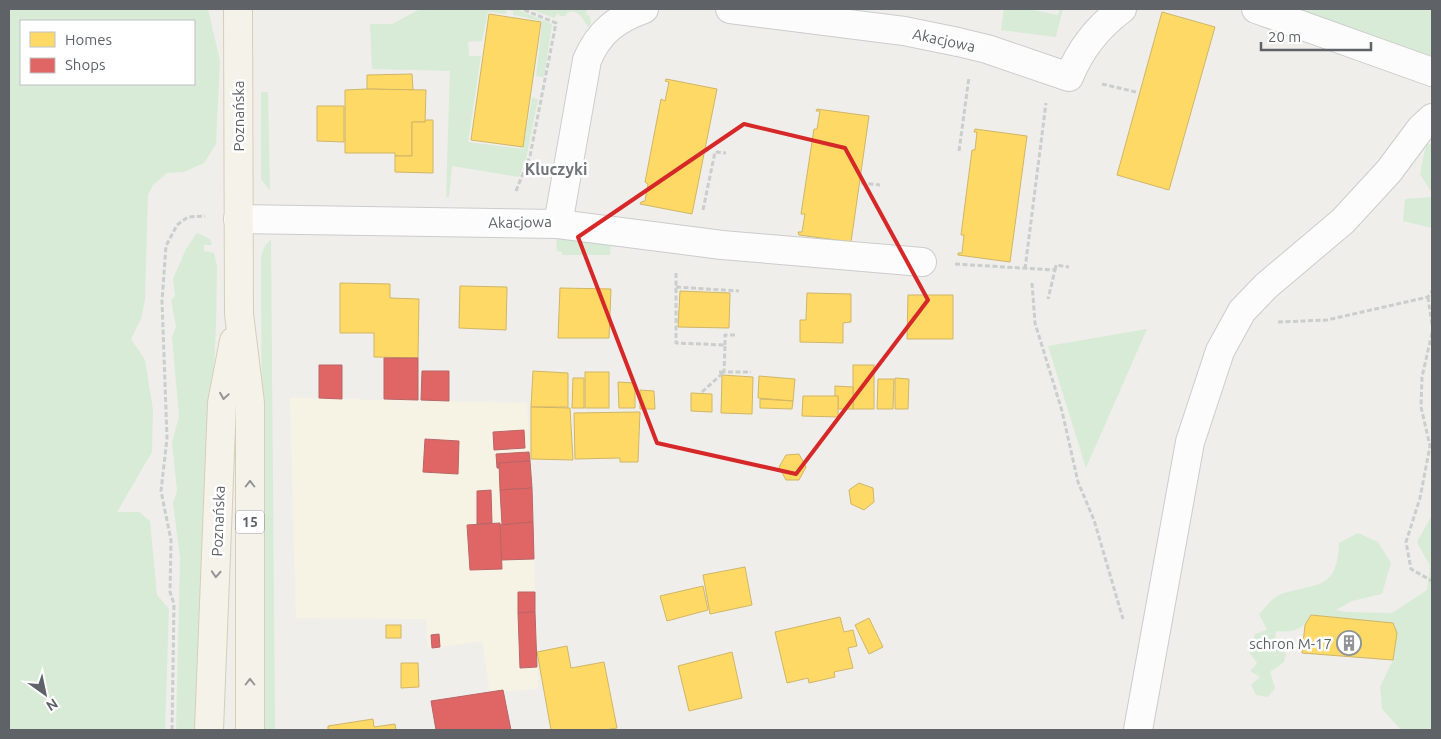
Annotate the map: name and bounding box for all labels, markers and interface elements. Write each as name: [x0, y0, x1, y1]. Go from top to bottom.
legend: [20, 20, 195, 85]
scale bar: [1261, 20, 1371, 52]
street label: Akacjowa: [911, 25, 977, 55]
text: 20 m: [1268, 28, 1301, 45]
text: Homes: [65, 31, 112, 48]
text: Shops: [65, 56, 106, 73]
street label: Poznańska: [230, 81, 247, 151]
district label: Kluczyki: [525, 160, 587, 178]
street label: Akacjowa: [488, 213, 552, 231]
one-way arrow: [219, 392, 229, 401]
one-way arrow: [245, 480, 255, 488]
street label: Poznańska: [208, 485, 228, 557]
road number: 15: [236, 511, 264, 534]
one-way arrow: [211, 571, 221, 579]
building icon: schron M-17: [1336, 630, 1362, 656]
place label: schron M-17: [1249, 635, 1332, 652]
north arrow: [20, 669, 70, 719]
one-way arrow: [245, 677, 255, 685]
text: N: [43, 695, 61, 714]

